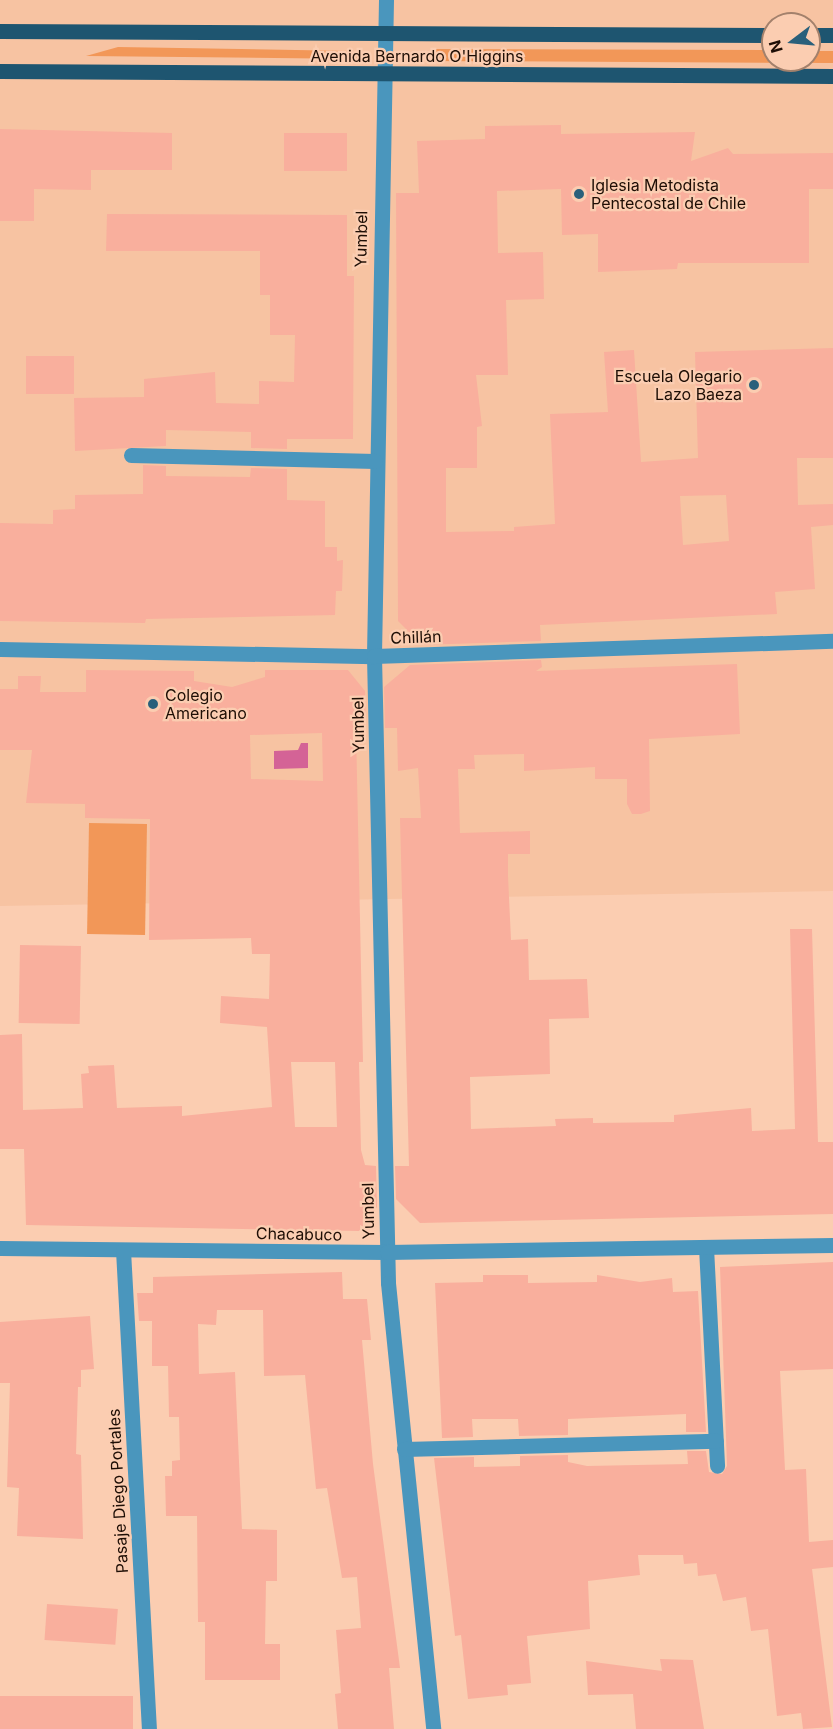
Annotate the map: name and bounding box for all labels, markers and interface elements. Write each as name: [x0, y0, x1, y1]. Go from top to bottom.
north arrow: [761, 12, 821, 72]
text: N: [764, 38, 787, 55]
street label: Avenida Bernardo O'Higgins: [311, 46, 523, 66]
place label: Iglesia Metodista Pentecostal de Chile: [591, 175, 746, 213]
marker: Iglesia Metodista Pentecostal de Chile: [572, 187, 586, 201]
street label: Yumbel: [351, 210, 371, 268]
place label: Escuela Olegario Lazo Baeza: [615, 366, 742, 404]
marker: Escuela Olegario Lazo Baeza: [747, 378, 761, 392]
street label: Chillán: [390, 627, 442, 647]
place label: Colegio Americano: [165, 685, 247, 723]
street label: Yumbel: [348, 696, 368, 754]
marker: Colegio Americano: [146, 697, 160, 711]
street label: Yumbel: [358, 1182, 378, 1240]
street label: Chacabuco: [256, 1224, 342, 1244]
street label: Pasaje Diego Portales: [104, 1408, 132, 1574]

